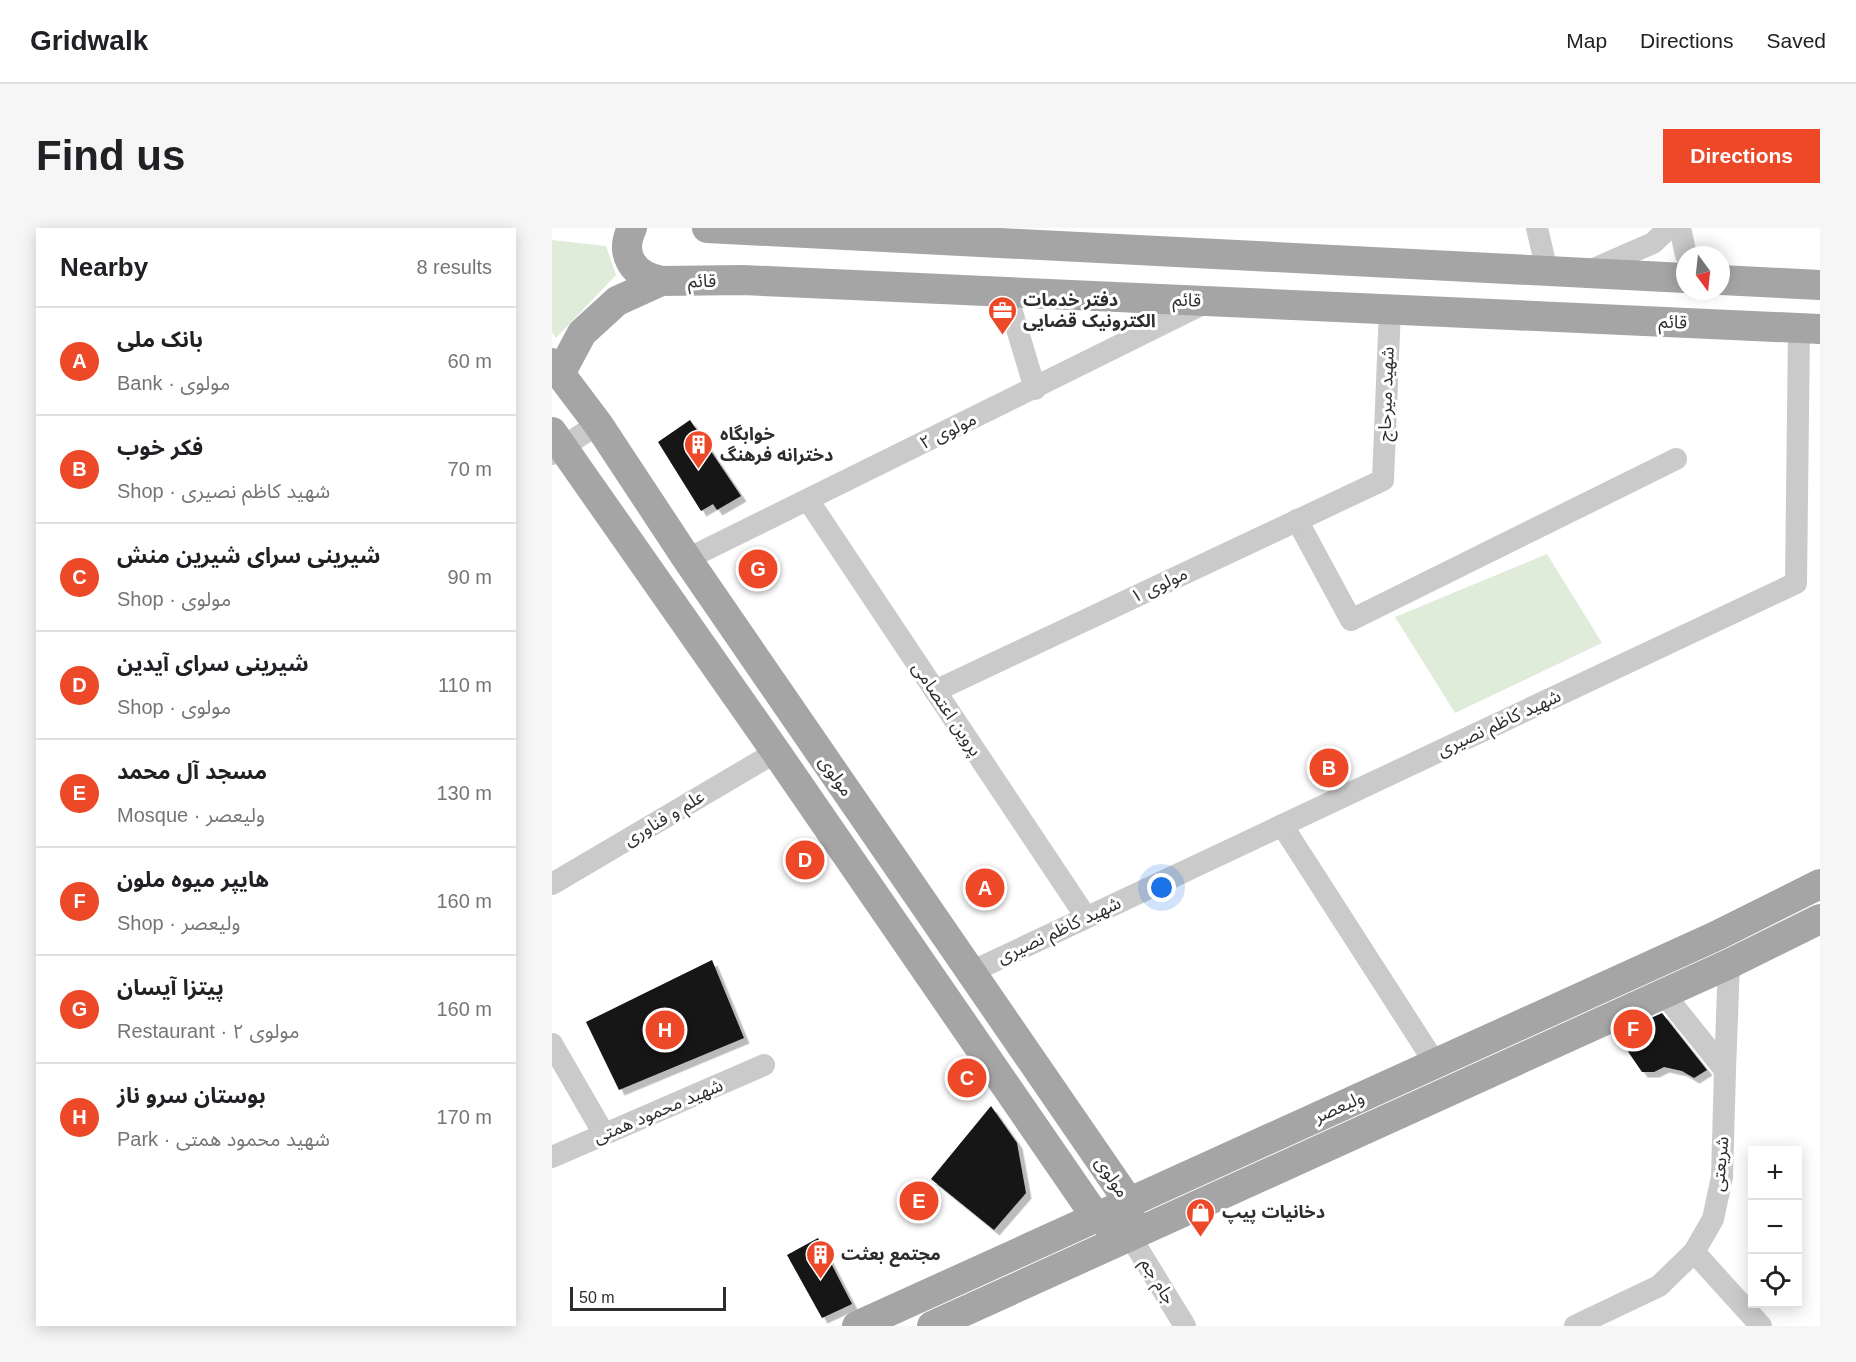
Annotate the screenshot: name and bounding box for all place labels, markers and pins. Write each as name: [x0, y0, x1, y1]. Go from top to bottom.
place label: دفتر خدمات الکترونیک قضایی: [1023, 290, 1156, 332]
office icon: دفتر خدمات الکترونیک قضایی: [986, 294, 1018, 336]
place label: خوابگاه دخترانه فرهنگ: [720, 424, 833, 466]
building icon: خوابگاه دخترانه فرهنگ: [683, 428, 715, 470]
pin: G: [738, 546, 778, 592]
pin: B: [1310, 746, 1348, 790]
pin: D: [786, 838, 824, 882]
pin: A: [966, 866, 1004, 910]
pin: F: [1614, 1006, 1652, 1052]
pin: H: [646, 1008, 684, 1052]
pin: C: [948, 1056, 986, 1100]
pin: E: [900, 1178, 938, 1224]
shop icon: دخانیات پیپ: [1185, 1196, 1217, 1238]
place label: دخانیات پیپ: [1222, 1202, 1325, 1224]
building icon: مجتمع بعثت: [804, 1238, 836, 1280]
place label: مجتمع بعثت: [841, 1244, 941, 1267]

